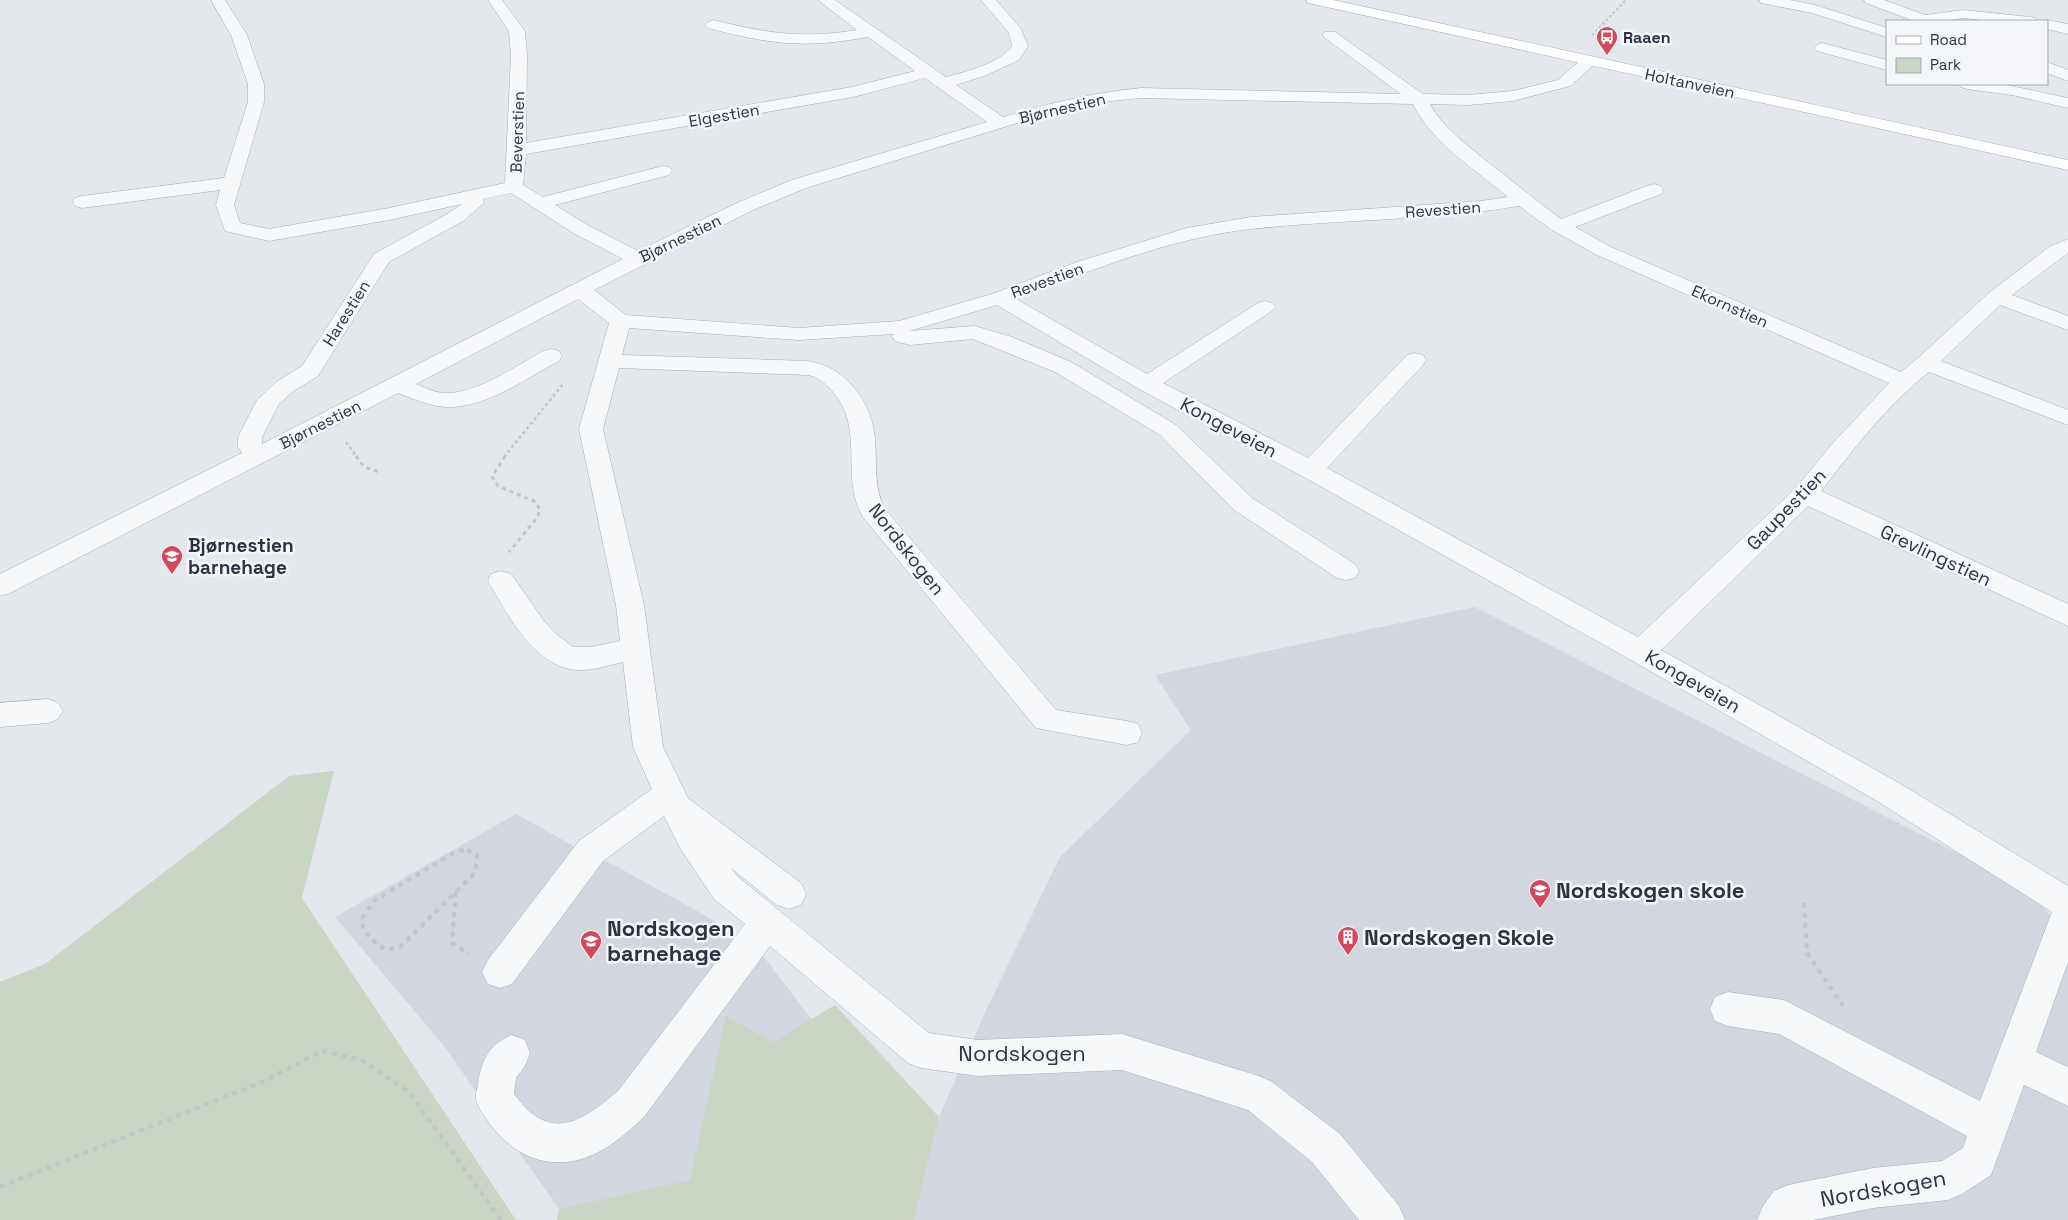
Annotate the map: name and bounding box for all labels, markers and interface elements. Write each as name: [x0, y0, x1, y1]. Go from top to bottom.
legend: [1886, 20, 2048, 85]
bus stop icon: Raaen: [1595, 25, 1619, 56]
place label: Raaen: [1623, 27, 1671, 48]
text: Road: [1930, 30, 1967, 49]
text: Park: [1930, 55, 1961, 74]
street label: Holtanveien: [1643, 64, 1737, 103]
street label: Bjørnestien: [1017, 88, 1108, 129]
street label: Beverstien: [506, 91, 529, 173]
street label: Elgestien: [687, 99, 761, 132]
street label: Revestien: [1404, 196, 1482, 223]
street label: Bjørnestien: [636, 210, 725, 267]
street label: Revestien: [1008, 258, 1086, 303]
street label: Harestien: [318, 276, 375, 350]
street label: Ekornstien: [1688, 280, 1771, 333]
street label: Kongeveien: [1176, 391, 1282, 463]
street label: Bjørnestien: [276, 395, 364, 454]
street label: Gaupestien: [1741, 463, 1832, 556]
street label: Nordskogen: [863, 498, 950, 600]
street label: Grevlingstien: [1876, 519, 1995, 592]
place label: Bjørnestien barnehage: [188, 533, 294, 580]
school or university icon: Bjørnestien barnehage: [160, 544, 184, 575]
street label: Kongeveien: [1640, 644, 1745, 719]
place label: Nordskogen skole: [1556, 876, 1744, 904]
school or university icon: Nordskogen skole: [1528, 878, 1552, 909]
place label: Nordskogen barnehage: [607, 914, 735, 967]
place label: Nordskogen Skole: [1364, 923, 1554, 951]
building icon: Nordskogen Skole: [1336, 925, 1360, 956]
school or university icon: Nordskogen barnehage: [579, 929, 603, 960]
street label: Nordskogen: [958, 1039, 1086, 1067]
street label: Nordskogen: [1818, 1163, 1948, 1213]

